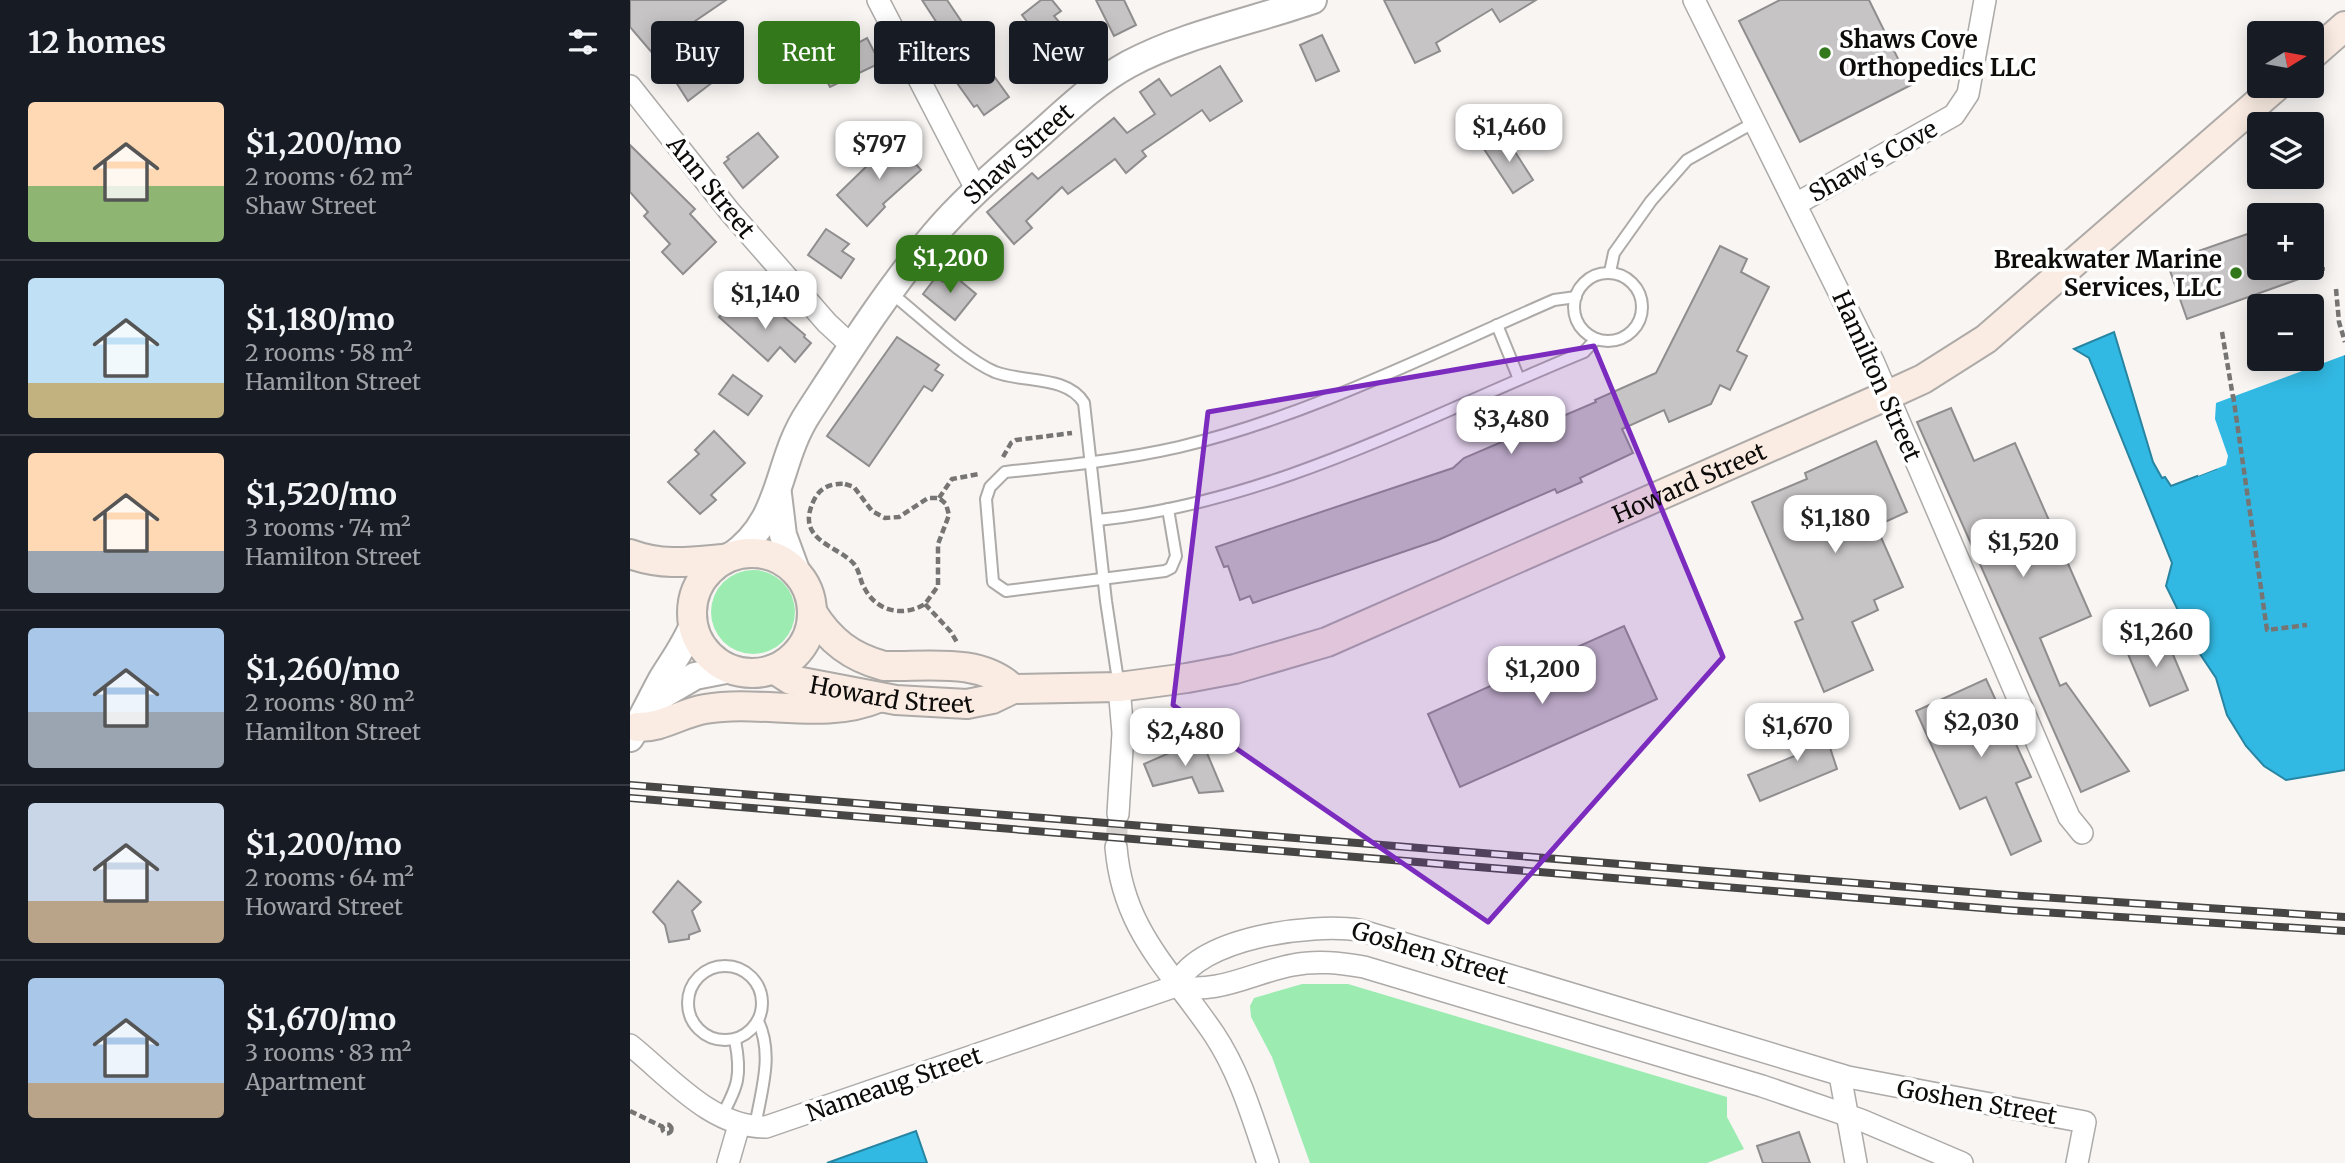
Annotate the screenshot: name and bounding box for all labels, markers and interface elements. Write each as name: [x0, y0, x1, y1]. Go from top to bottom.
chip: Buy: [651, 21, 744, 84]
chip: Rent: [758, 21, 860, 84]
chip: Filters: [874, 21, 995, 84]
chip: New: [1009, 21, 1108, 84]
north arrow: [2247, 21, 2324, 98]
map controls: [2247, 21, 2324, 371]
text: 12 homes: [28, 23, 166, 61]
icon: filters: [564, 23, 602, 61]
place label: Shaws Cove Orthopedics LLC: [1839, 24, 2036, 83]
marker: Shaws Cove Orthopedics LLC: [1817, 45, 1833, 61]
street label: Shaw Street: [956, 96, 1080, 211]
pin: $1,460: [1452, 104, 1566, 164]
text: $1,460: [1471, 112, 1547, 141]
button: layers: [2247, 112, 2324, 189]
street label: Shaw's Cove: [1803, 113, 1943, 209]
pin: $797: [838, 122, 920, 181]
text: $1,200/mo: [245, 124, 402, 162]
street label: Ann Street: [660, 129, 762, 245]
text: $797: [851, 129, 907, 158]
icon: home: [84, 130, 168, 214]
text: 2 rooms · 62 m²: [245, 162, 413, 191]
text: Shaw Street: [245, 191, 377, 220]
button: +: [2247, 203, 2324, 280]
pin: $1,200: [893, 236, 1007, 295]
text: $1,200: [912, 243, 988, 272]
place label: Breakwater Marine Services, LLC: [1994, 244, 2222, 303]
marker: Breakwater Marine Services, LLC: [2228, 265, 2244, 281]
pin: $1,140: [708, 272, 822, 331]
text: $1,140: [730, 279, 800, 308]
street label: Hamilton Street: [1825, 286, 1929, 467]
button: −: [2247, 294, 2324, 371]
text: $1,180/mo: [245, 300, 395, 338]
icon: home: [84, 306, 168, 390]
text: 2 rooms · 58 m²: [245, 338, 413, 367]
text: Hamilton Street: [245, 367, 421, 396]
pin: $3,480: [1454, 396, 1568, 456]
text: $3,480: [1472, 404, 1550, 433]
street label: Howard Street: [1607, 435, 1771, 530]
text: $1,520/mo: [245, 475, 397, 513]
icon: home: [84, 481, 168, 565]
pin: $1,180: [1778, 496, 1892, 555]
text: $1,180: [1800, 503, 1870, 532]
text: 3 rooms · 74 m²: [245, 513, 411, 542]
pin: $1,520: [1966, 520, 2080, 579]
text: $1,520: [1987, 527, 2059, 556]
text: Hamilton Street: [245, 542, 421, 571]
pin: $1,260: [2099, 610, 2213, 669]
text: $1,260: [2119, 617, 2193, 646]
pin: $1,200: [1485, 646, 1599, 706]
text: $1,260/mo: [245, 650, 400, 688]
text: $1,200: [1504, 654, 1580, 683]
icon: home: [84, 656, 168, 740]
street label: Howard Street: [807, 668, 977, 720]
text: 2 rooms · 80 m²: [245, 688, 414, 717]
pin: $2,030: [1924, 700, 2038, 759]
pin: $1,670: [1740, 704, 1854, 763]
text: $2,030: [1943, 707, 2019, 736]
pin: $2,480: [1128, 708, 1242, 768]
text: $1,670: [1761, 711, 1833, 740]
text: $2,480: [1146, 716, 1224, 745]
text: Hamilton Street: [245, 717, 421, 746]
text: $1,200/mo: [245, 825, 402, 863]
icon: home: [84, 831, 168, 915]
text: 2 rooms · 64 m²: [245, 863, 414, 892]
text: Howard Street: [245, 892, 403, 921]
street label: Goshen Street: [1348, 915, 1513, 992]
text: $1,670/mo: [245, 1000, 396, 1038]
icon: home: [84, 1006, 168, 1090]
text: 3 rooms · 83 m²: [245, 1038, 411, 1067]
street label: Nameaug Street: [802, 1039, 986, 1129]
text: Apartment: [245, 1067, 366, 1096]
street label: Goshen Street: [1895, 1073, 2060, 1131]

